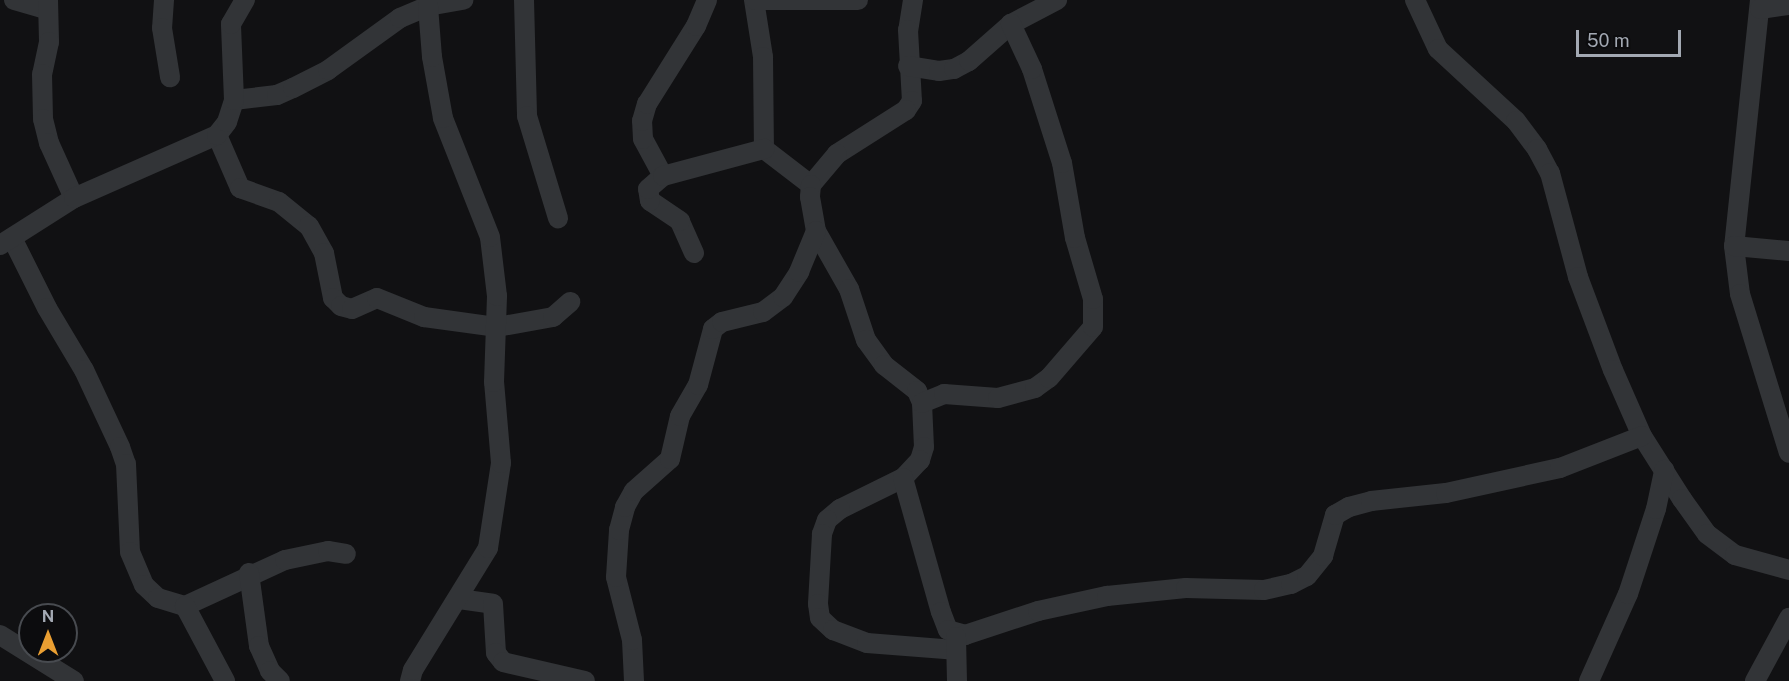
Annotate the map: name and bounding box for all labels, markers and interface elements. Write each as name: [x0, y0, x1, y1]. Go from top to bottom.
scale bar: [1579, 18, 1684, 56]
text: 50 m: [1587, 30, 1630, 51]
north arrow: [18, 603, 78, 663]
text: N: [42, 607, 54, 626]

